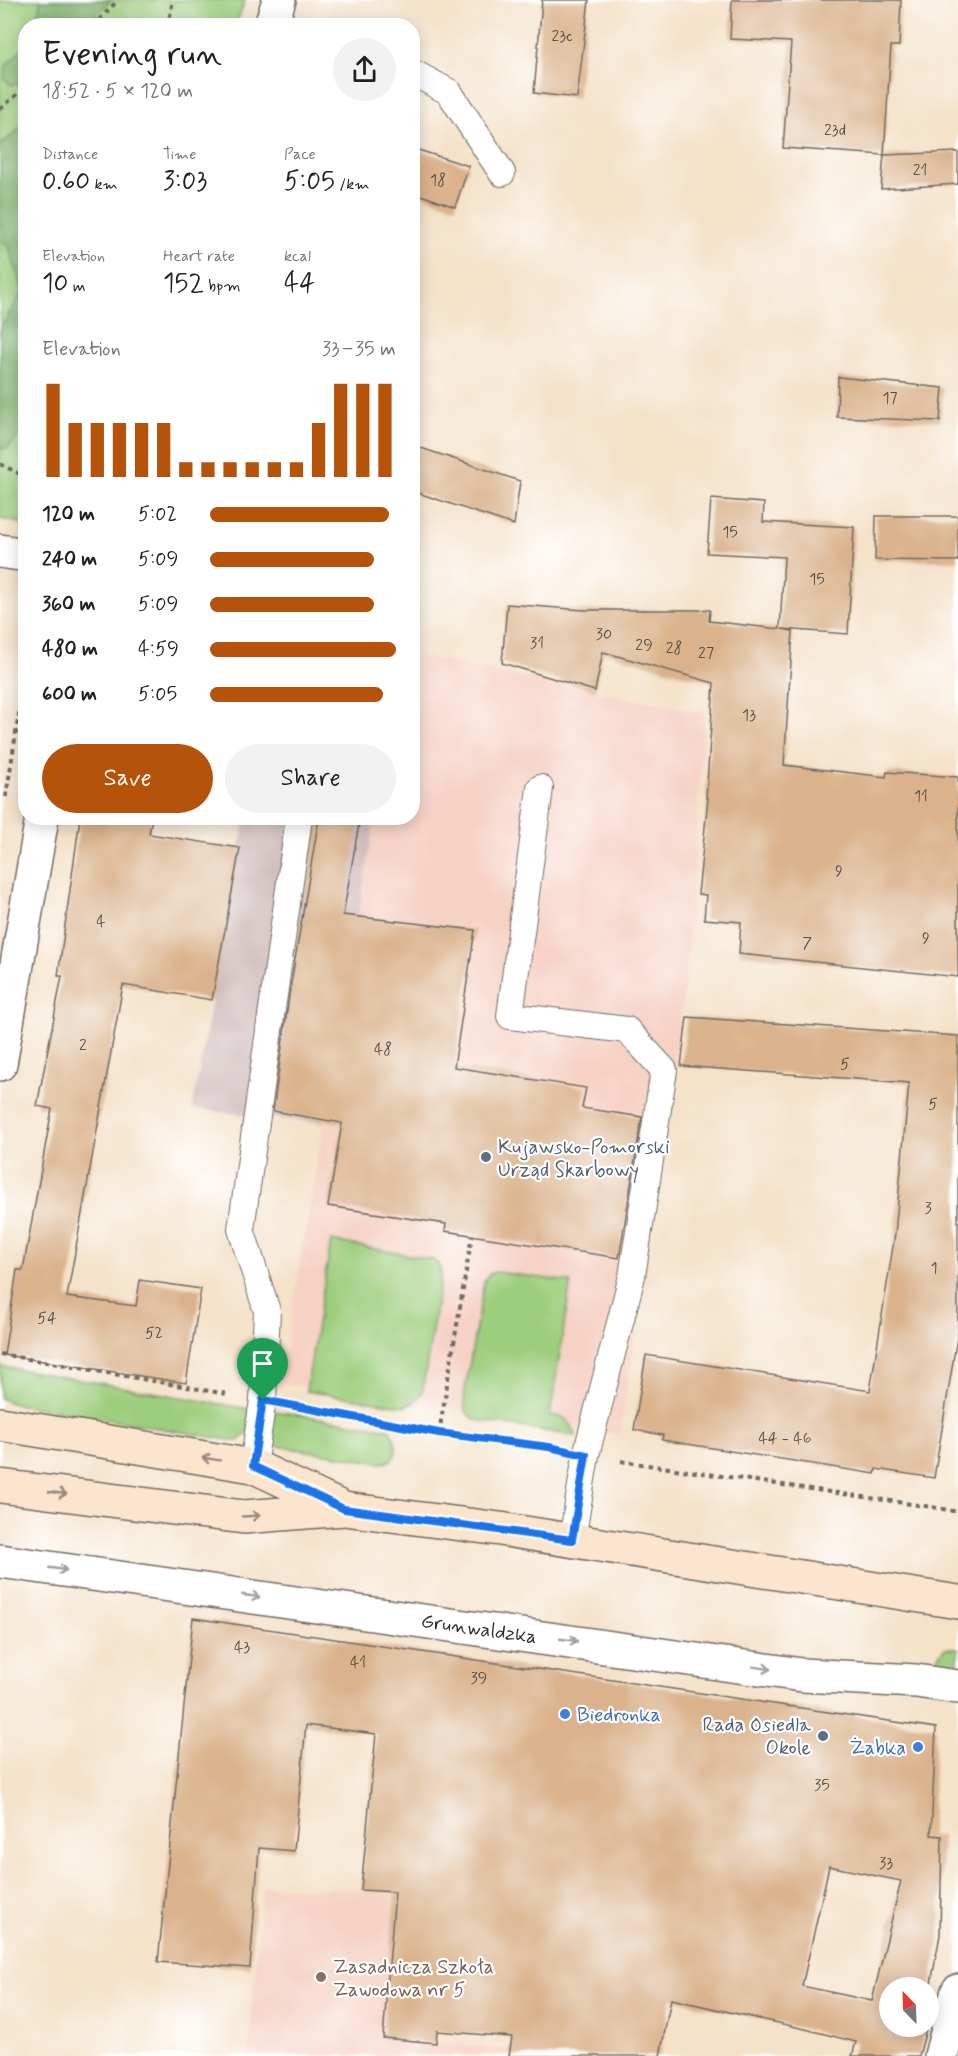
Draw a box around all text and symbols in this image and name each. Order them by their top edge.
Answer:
house number: 23c [551,26,573,47]
text: Evening run [42,33,222,77]
button: share [333,38,396,101]
text: 18:52 · 5 × 120 m [42,78,193,105]
house number: 23d [824,120,846,141]
text: Distance [42,144,98,165]
text: Time [163,144,197,165]
text: Pace [284,144,316,165]
house number: 21 [913,160,927,181]
text: 0.60 [42,165,90,199]
text: 3:03 [163,165,207,199]
text: 5:05 [284,165,335,199]
house number: 18 [430,170,446,191]
text: km [90,174,118,195]
text: /km [335,174,370,195]
text: Elevation [42,246,105,267]
text: Heart rate [163,246,235,267]
text: kcal [284,246,311,267]
text: 10 [42,267,69,301]
text: 152 [163,267,204,301]
text: 44 [284,267,315,301]
text: m [69,276,86,297]
text: bpm [204,276,241,297]
text: Elevation [42,336,121,363]
text: 33–35 m [322,336,396,363]
house number: 17 [882,388,898,409]
text: 120 m [42,501,95,528]
text: 5:02 [138,501,177,528]
house number: 15 [722,522,738,543]
text: 240 m [42,546,97,573]
text: 5:09 [138,546,178,573]
house number: 15 [809,569,825,590]
text: 360 m [42,591,95,618]
text: 5:09 [138,591,178,618]
house number: 30 [596,624,612,645]
house number: 31 [530,633,544,654]
house number: 29 [635,635,653,656]
text: 480 m [42,636,98,663]
text: 4:59 [138,636,179,663]
house number: 28 [666,638,682,659]
house number: 27 [698,643,714,664]
text: 600 m [42,681,97,708]
text: 5:05 [138,681,177,708]
house number: 13 [742,705,756,726]
button: Save [42,744,213,813]
button: Share [225,744,396,813]
house number: 11 [914,786,928,807]
house number: 9 [835,861,843,882]
house number: 4 [96,911,106,932]
house number: 9 [922,928,930,949]
house number: 7 [802,933,812,954]
house number: 2 [79,1035,87,1056]
house number: 48 [374,1039,392,1060]
house number: 5 [840,1054,850,1075]
house number: 5 [928,1094,938,1115]
place label: Kujawsko-Pomorski Urząd Skarbowy [498,1134,670,1184]
marker: Kujawsko-Pomorski Urząd Skarbowy [479,1150,493,1164]
house number: 3 [924,1198,932,1219]
house number: 1 [930,1258,938,1279]
house number: 54 [37,1308,57,1329]
house number: 52 [145,1323,163,1344]
pin [237,1338,288,1400]
icon: arrive [246,1347,279,1380]
house number: 44 - 46 [759,1428,812,1449]
one-way arrow [202,1454,222,1465]
one-way arrow [48,1488,67,1499]
one-way arrow [241,1511,261,1522]
one-way arrow [48,1563,67,1574]
one-way arrow [241,1590,260,1601]
street label: Grunwaldzka [419,1608,539,1651]
one-way arrow [559,1635,578,1646]
house number: 43 [234,1637,250,1658]
house number: 41 [350,1652,366,1673]
one-way arrow [752,1663,771,1674]
house number: 39 [471,1668,487,1689]
place label: Biedronka [577,1702,661,1729]
marker: Biedronka [558,1707,572,1721]
place label: Rada Osiedla Okole [703,1712,812,1762]
marker: Rada Osiedla Okole [816,1729,830,1743]
place label: Żabka [850,1735,906,1762]
marker: Żabka [911,1740,925,1754]
house number: 35 [814,1775,830,1796]
house number: 33 [879,1853,893,1874]
place label: Zasadnicza Szkoła Zawodowa nr 5 [333,1954,494,2004]
marker: Zasadnicza Szkoła Zawodowa nr 5 [314,1970,328,1984]
north arrow [879,1977,939,2037]
map controls [879,1977,939,2037]

